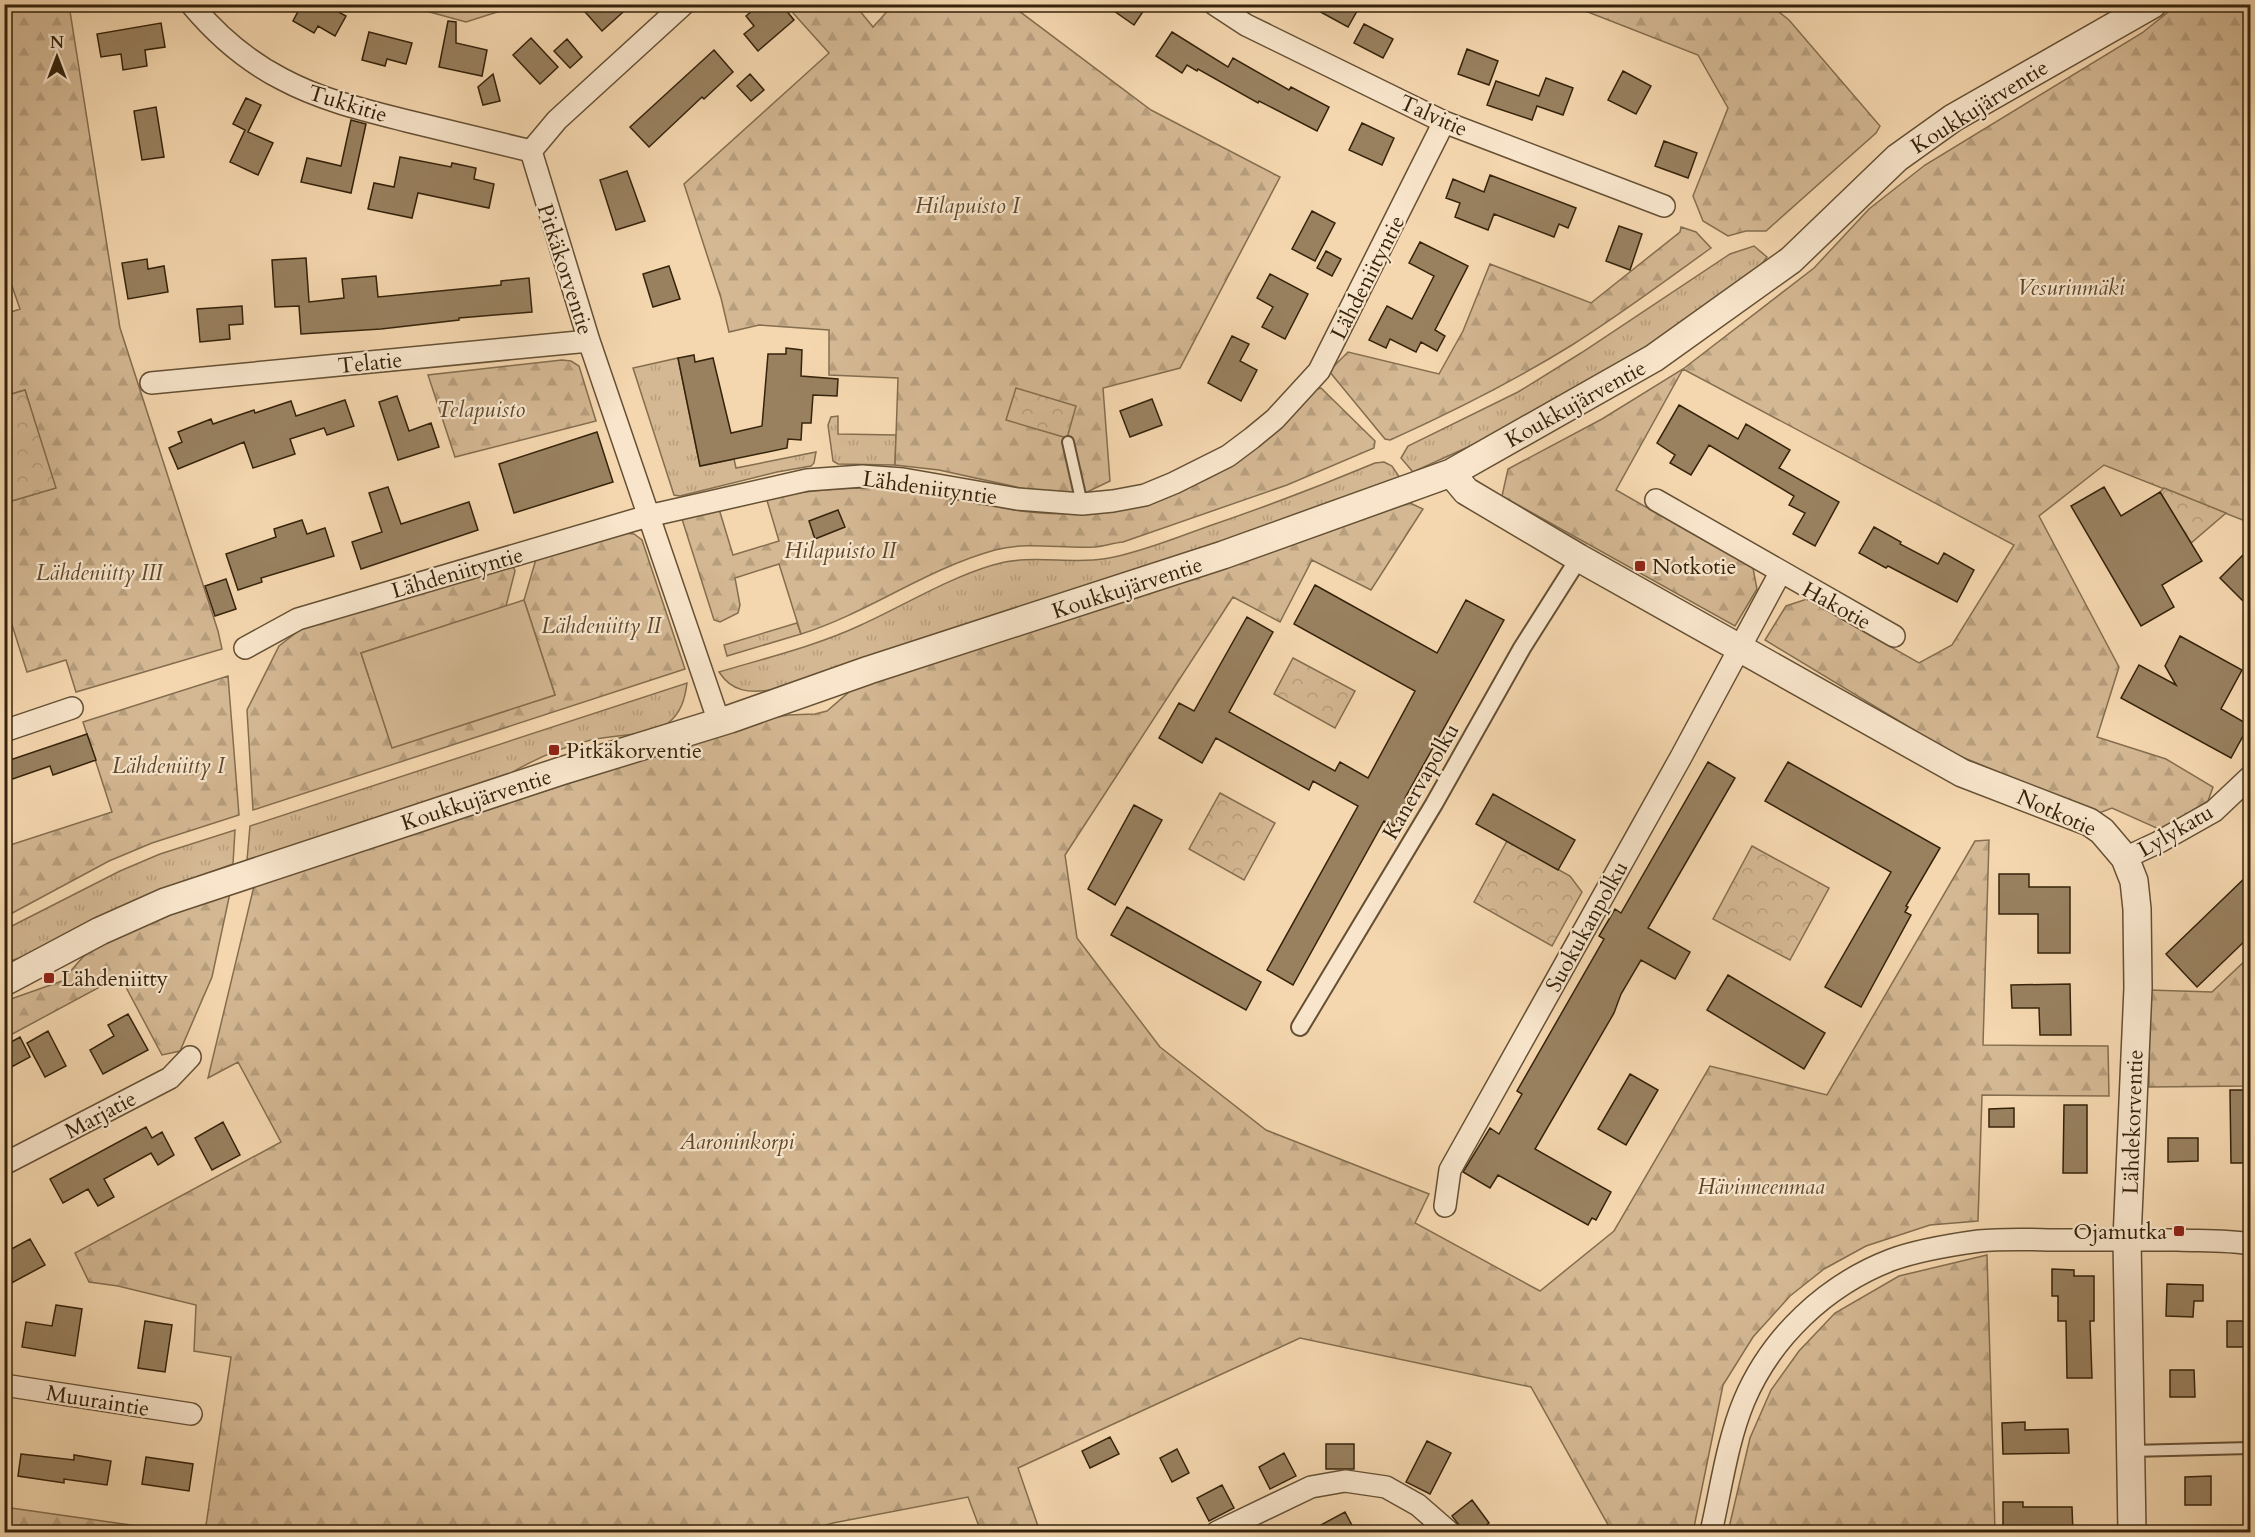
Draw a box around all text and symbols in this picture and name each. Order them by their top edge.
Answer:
north arrow [27,27,87,87]
text: N [50,32,64,54]
street label: Koukkujärventie [1905,53,2054,161]
street label: Tukkitie [305,78,391,130]
street label: Talvitie [1395,88,1472,144]
park label: Hilapuisto I [915,191,1021,221]
street label: Pitkäkorventie [530,200,600,339]
street label: Lähdeniityntie [1324,210,1412,345]
park label: Vesurinmäki [2017,273,2126,303]
street label: Telatie [337,345,404,381]
street label: Koukkujärventie [1500,353,1651,455]
park label: Telapuisto [437,395,525,425]
street label: Lähdeniityntie [861,464,999,512]
park label: Hilapuisto II [784,536,898,566]
street label: Lähdeniityntie [388,540,527,606]
street label: Koukkujärventie [1048,549,1206,626]
place label: Notkotie [1652,552,1736,582]
park label: Lähdeniitty III [36,558,164,588]
marker: Notkotie [1633,559,1647,573]
street label: Hakotie [1797,575,1876,637]
park label: Lähdeniitty II [541,611,662,641]
street label: Kanervapolku [1375,718,1466,845]
place label: Pitkäkorventie [566,736,702,766]
marker: Pitkäkorventie [547,743,561,757]
park label: Lähdeniitty I [112,751,226,781]
street label: Koukkujärventie [397,761,555,838]
street label: Notkotie [2012,782,2101,844]
street label: Lylykatu [2132,797,2219,864]
street label: Suokukanpolku [1538,856,1635,997]
place label: Lähdeniitty [61,964,169,994]
marker: Lähdeniitty [42,971,56,985]
street label: Lähdekorventie [2115,1049,2151,1195]
street label: Marjatie [59,1084,142,1146]
park label: Aaroninkorpi [679,1127,795,1157]
park label: Hävinneenmaa [1697,1172,1825,1202]
place label: Ojamutka [2073,1217,2167,1247]
marker: Ojamutka [2172,1224,2186,1238]
street label: Muuraintie [44,1378,152,1424]

